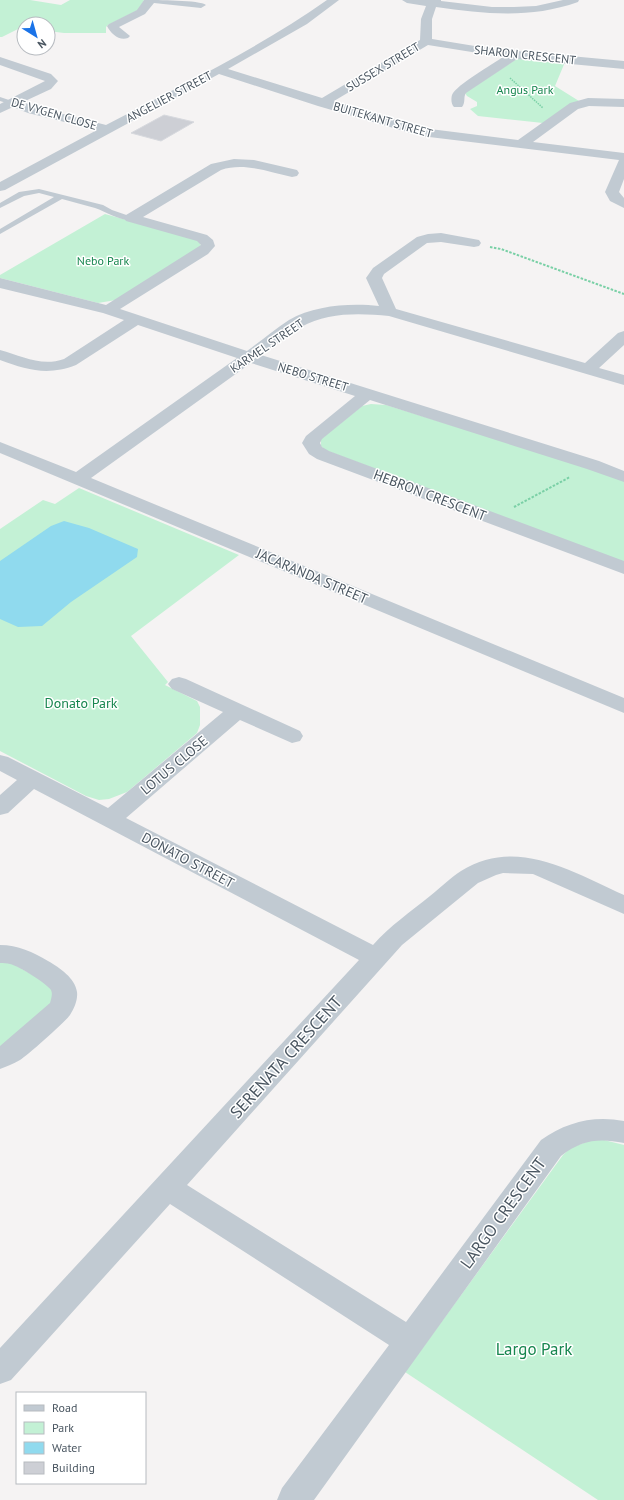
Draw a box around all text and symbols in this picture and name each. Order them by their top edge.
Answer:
north arrow [16,16,56,56]
text: N [35,36,49,52]
street label: SUSSEX STREET [343,39,423,94]
street label: SHARON CRESCENT [473,42,577,67]
street label: ANGELIER STREET [123,67,215,125]
park label: Angus Park [497,82,554,97]
street label: DE VYGEN CLOSE [10,94,99,133]
street label: BUITEKANT STREET [332,98,435,141]
park label: Nebo Park [77,253,129,268]
street label: KARMEL STREET [227,315,307,376]
street label: NEBO STREET [276,359,350,394]
street label: HEBRON CRESCENT [371,465,489,525]
street label: JACARANDA STREET [252,544,371,608]
park label: Donato Park [45,694,118,712]
street label: LOTUS CLOSE [137,732,211,798]
street label: DONATO STREET [139,828,238,892]
street label: SERENATA CRESCENT [225,991,347,1123]
street label: LARGO CRESCENT [455,1153,551,1273]
park label: Largo Park [496,1338,572,1360]
legend [16,1392,146,1484]
text: Road [52,1400,77,1415]
text: Park [52,1420,74,1435]
text: Water [52,1440,82,1455]
text: Building [52,1460,95,1475]

